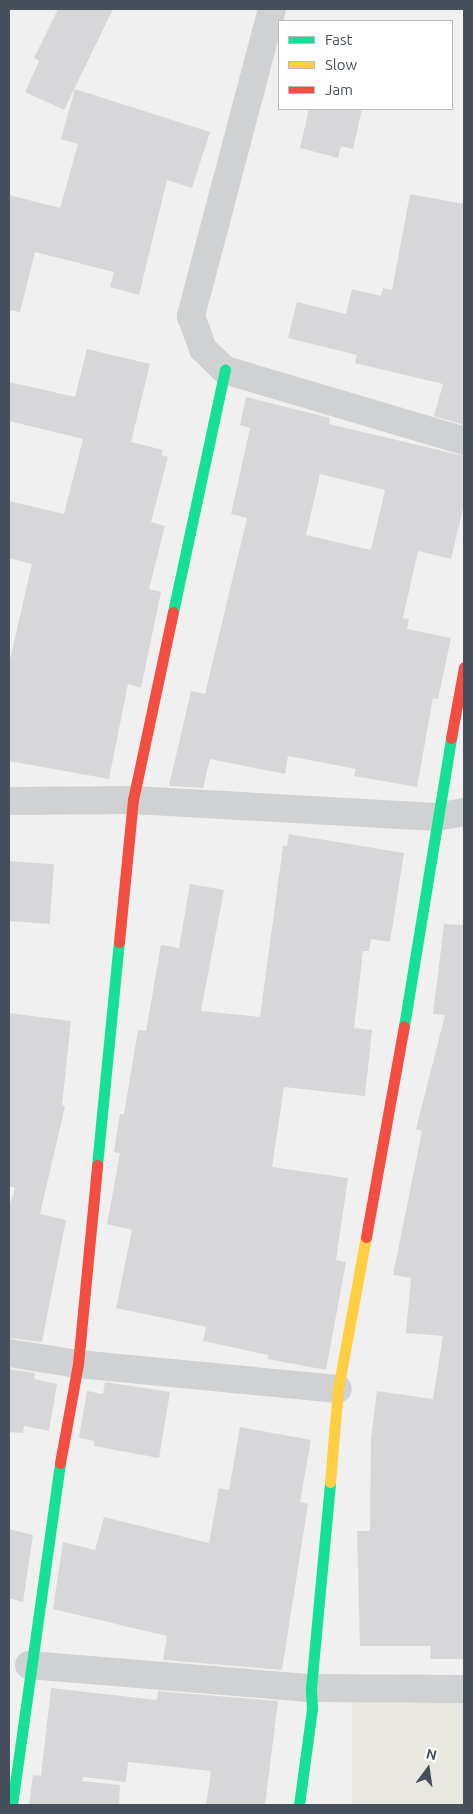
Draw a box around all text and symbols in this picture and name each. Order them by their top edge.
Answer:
legend [278,20,453,110]
text: Fast [325,31,352,48]
text: Slow [325,56,357,73]
text: Jam [325,81,353,98]
north arrow [403,1744,453,1794]
text: N [425,1745,439,1763]

